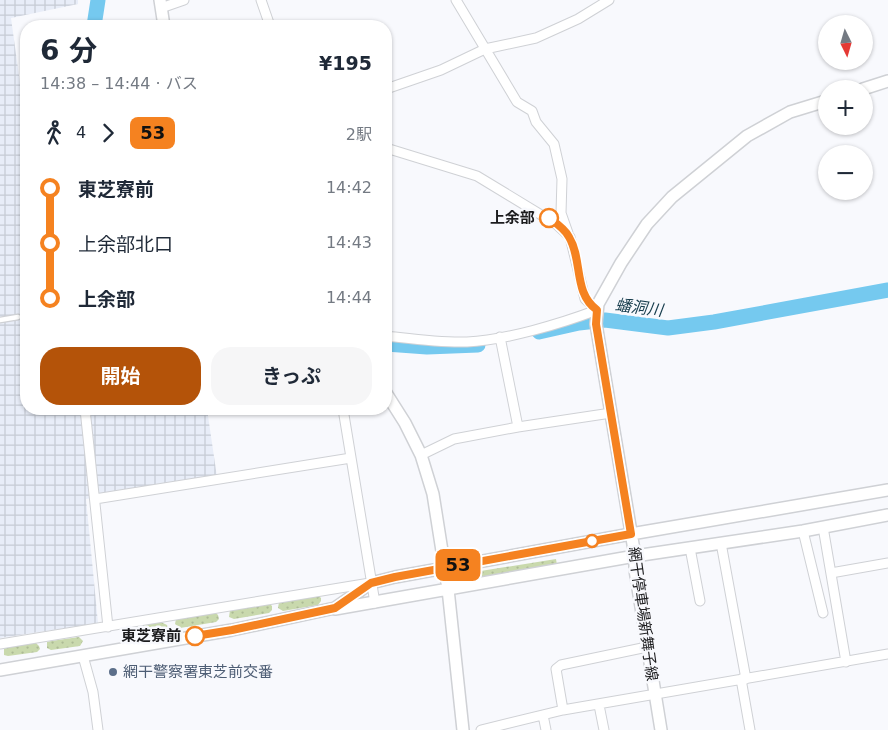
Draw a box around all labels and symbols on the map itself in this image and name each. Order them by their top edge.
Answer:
north arrow [818,15,872,70]
marker: 上余部 [539,208,559,228]
place label: 上余部 [490,209,535,227]
water label: 蟠洞川 [614,295,666,320]
unlabelled marker [585,534,599,548]
street label: 網干停車場新舞子線 [625,546,661,682]
line badge: 53 [436,549,480,581]
marker: 東芝寮前 [185,626,205,646]
place label: 東芝寮前 [121,627,181,645]
place label: 網干警察署東芝前交番 [123,663,273,681]
marker: 網干警察署東芝前交番 [107,666,119,678]

